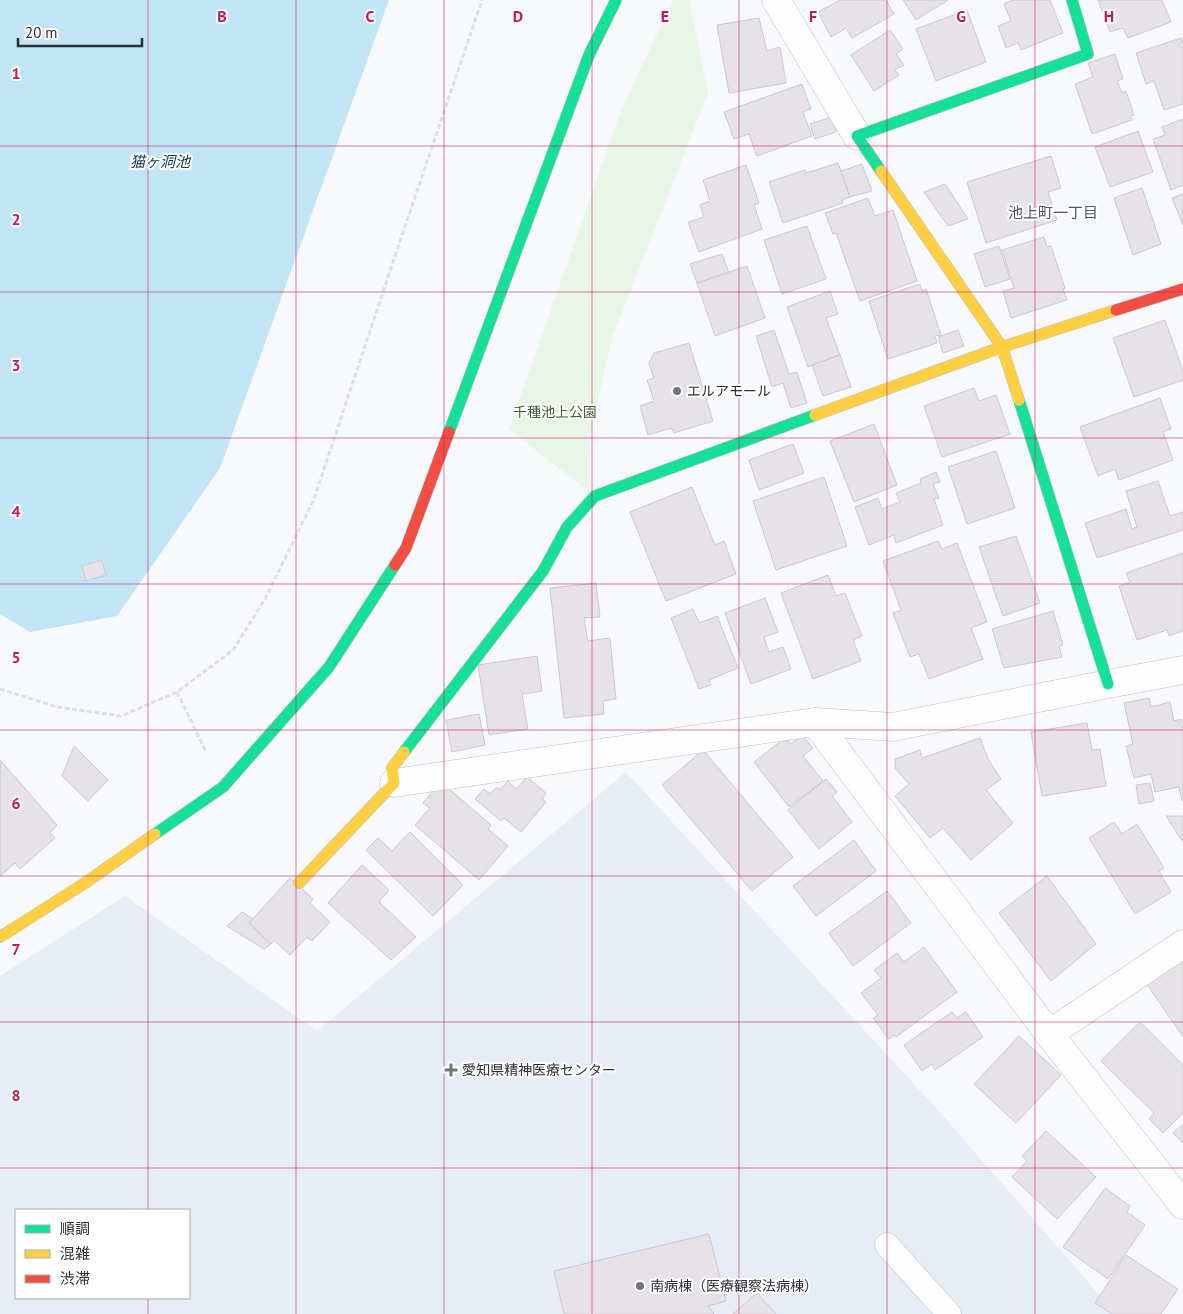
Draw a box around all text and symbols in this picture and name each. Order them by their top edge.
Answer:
text: B [217,6,227,26]
text: C [366,6,375,26]
text: D [513,6,523,26]
text: E [661,6,669,26]
text: F [809,6,817,26]
text: G [956,6,966,26]
text: H [1104,6,1114,26]
scale bar [18,15,141,47]
text: 20 m [25,23,58,42]
text: 1 [11,63,21,83]
water label: 猫ヶ洞池 [130,152,192,171]
district label: 池上町一丁目 [1008,203,1098,222]
text: 2 [11,209,21,229]
text: 3 [11,355,21,375]
place label: エルアモール [687,382,771,400]
marker: エルアモール [671,385,683,397]
park label: 千種池上公園 [513,403,597,421]
text: 4 [11,501,21,521]
text: 5 [11,647,21,667]
text: 6 [11,793,21,813]
text: 7 [11,939,21,959]
place label: 愛知県精神医療センター [462,1061,616,1079]
marker: 愛知県精神医療センター [444,1063,458,1077]
text: 8 [11,1085,21,1105]
legend [15,1209,190,1299]
text: 順調 [60,1219,90,1238]
text: 混雑 [60,1244,90,1263]
text: 渋滞 [60,1269,90,1288]
place label: 南病棟（医療観察法病棟） [650,1277,818,1295]
marker: 南病棟（医療観察法病棟） [634,1280,646,1292]

